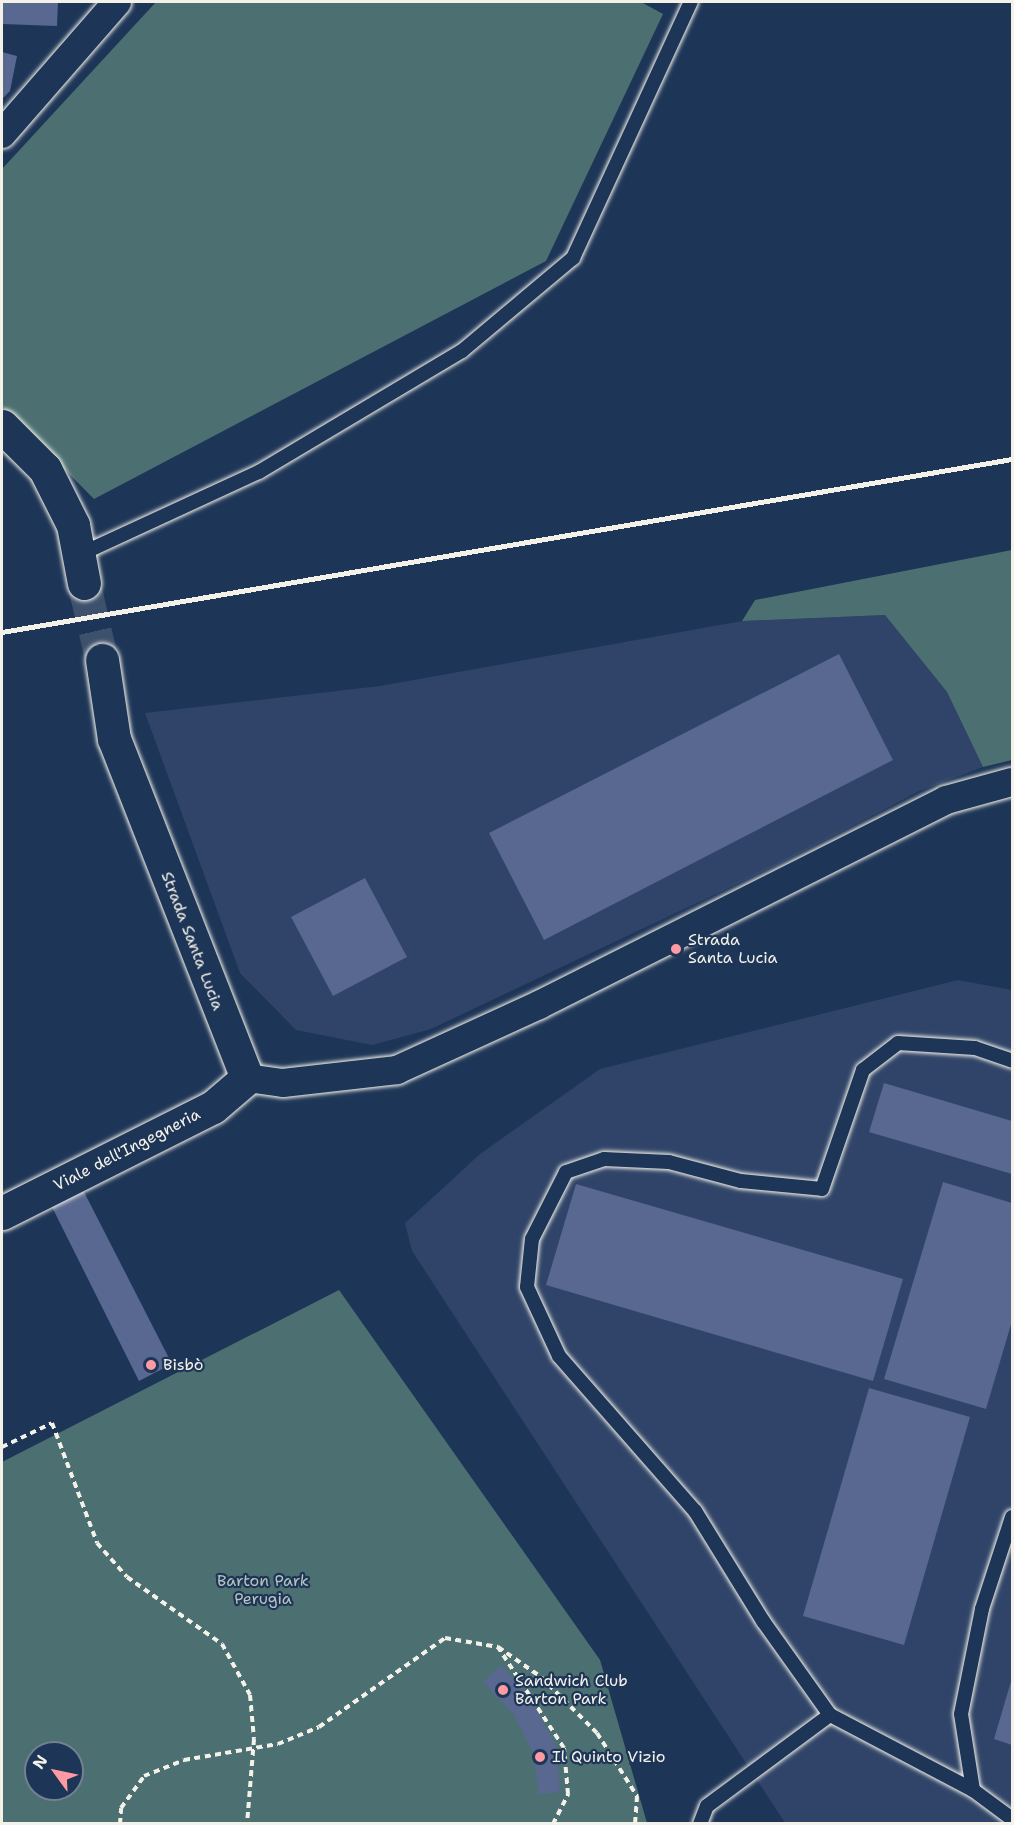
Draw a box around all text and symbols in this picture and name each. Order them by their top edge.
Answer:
street label: Strada Santa Lucia [157,869,227,1013]
place label: Strada Santa Lucia [688,930,777,968]
marker: Strada Santa Lucia [669,942,683,956]
street label: Viale dell'Ingegneria [51,1105,203,1195]
place label: Bisbò [163,1355,203,1375]
marker: Bisbò [144,1358,158,1372]
park label: Barton Park Perugia [217,1571,309,1609]
place label: Sandwich Club Barton Park [515,1671,628,1709]
marker: Sandwich Club Barton Park [496,1683,510,1697]
north arrow [24,1741,84,1801]
place label: Il Quinto Vizio [552,1747,665,1767]
marker: Il Quinto Vizio [533,1750,547,1764]
text: N [28,1751,52,1773]

